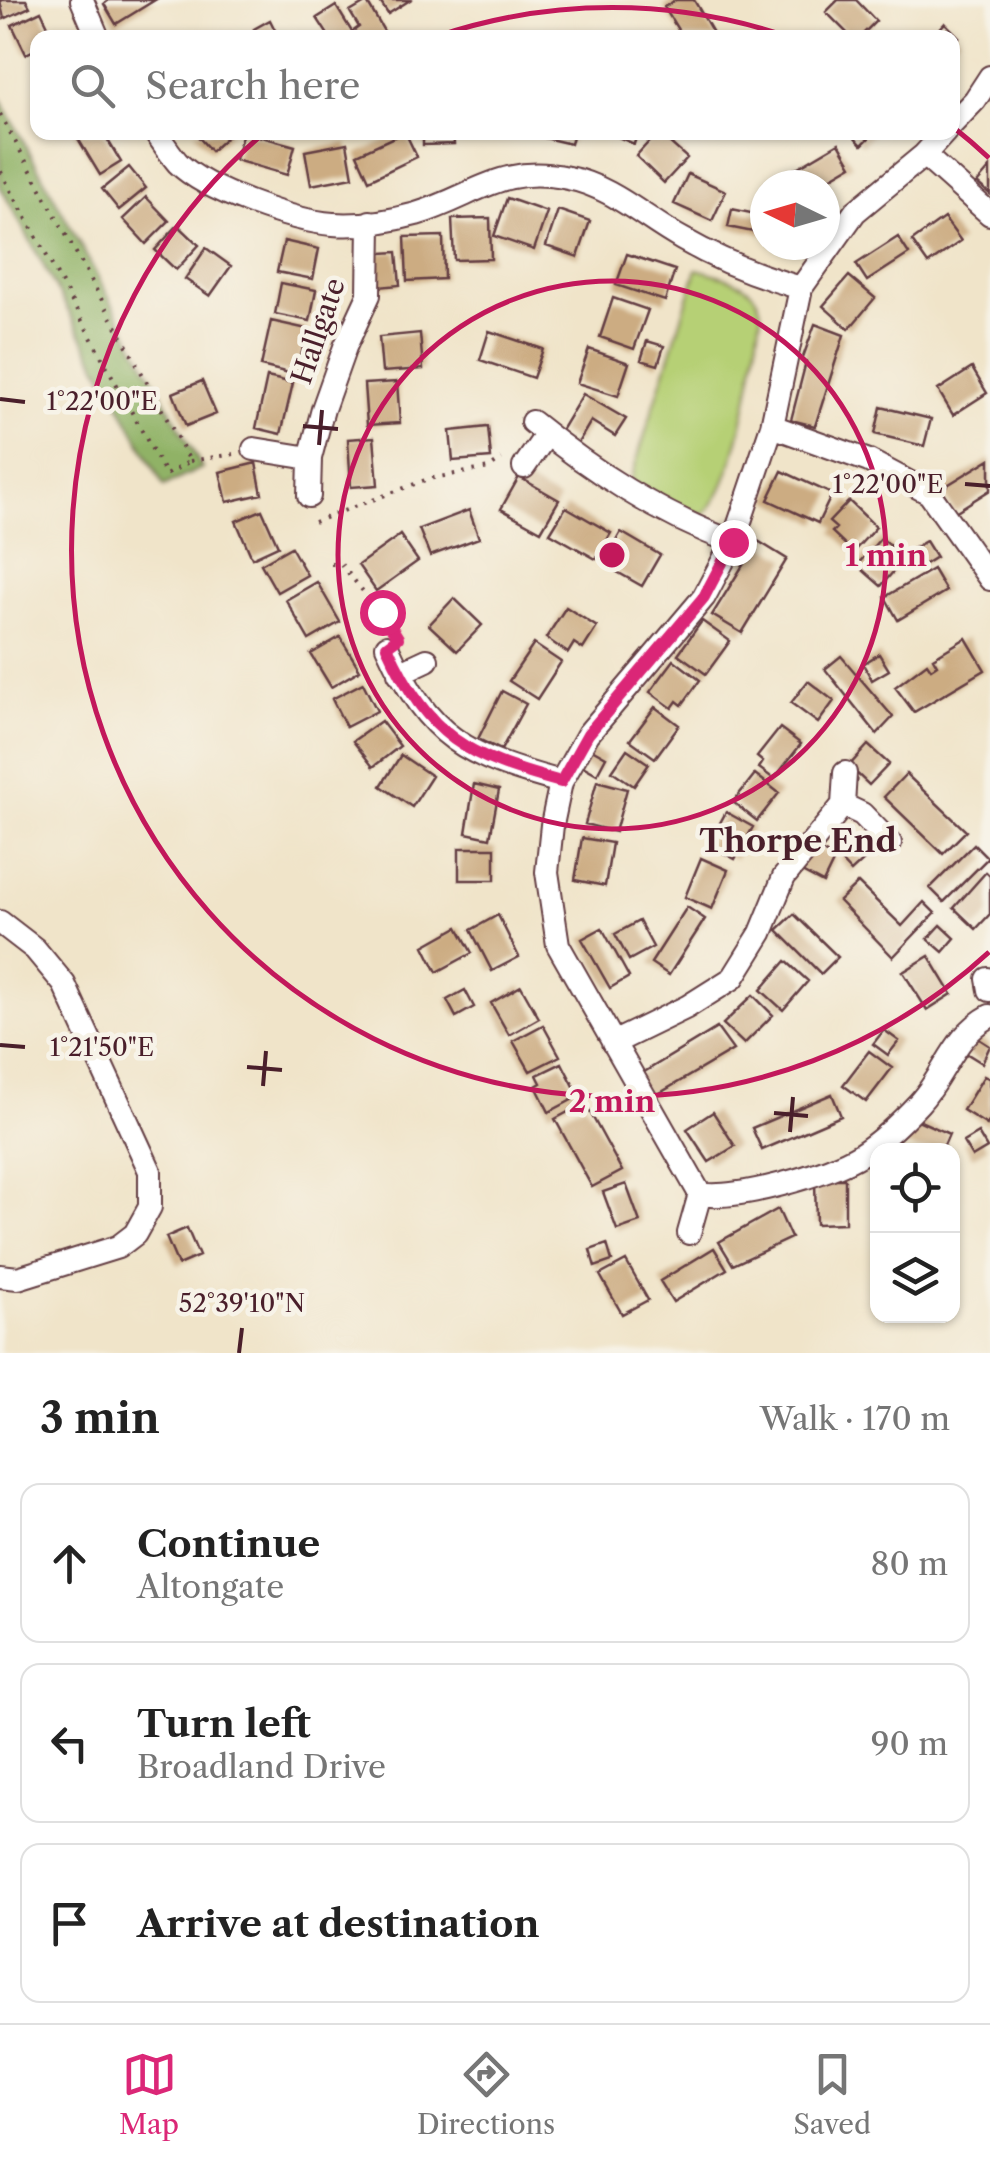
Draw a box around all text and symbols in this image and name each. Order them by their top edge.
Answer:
search box [30,30,960,140]
icon: search [65,58,120,113]
text: Search here [145,62,360,109]
north arrow [750,170,840,260]
street label: Hallgate [284,273,352,389]
text: 1°22'00"E [47,386,157,417]
text: 1°22'00"E [833,469,943,500]
route end [711,520,757,566]
centre of rings [594,537,630,573]
text: 1 min [845,537,928,574]
route start [360,590,406,636]
district label: Thorpe End [699,821,897,860]
text: 1°21'50"E [50,1032,154,1063]
text: 2 min [569,1083,656,1120]
map controls [870,1143,960,1323]
button: locate [870,1143,960,1233]
button: layers [870,1233,960,1323]
text: 52°39'10"N [179,1288,305,1319]
text: 3 min [40,1392,160,1444]
text: Walk · 170 m [760,1399,950,1438]
text: Continue [137,1520,320,1567]
icon: ahead [42,1536,97,1591]
text: 80 m [870,1544,948,1583]
text: Altongate [137,1567,284,1606]
text: Turn left [137,1700,311,1747]
icon: left [42,1716,97,1771]
text: 90 m [871,1724,948,1763]
text: Broadland Drive [137,1747,386,1786]
icon: arrive [42,1896,97,1951]
text: Arrive at destination [137,1900,540,1947]
tab: Map [119,2047,179,2141]
tab: Directions [417,2047,555,2141]
tab: Saved [793,2047,871,2141]

